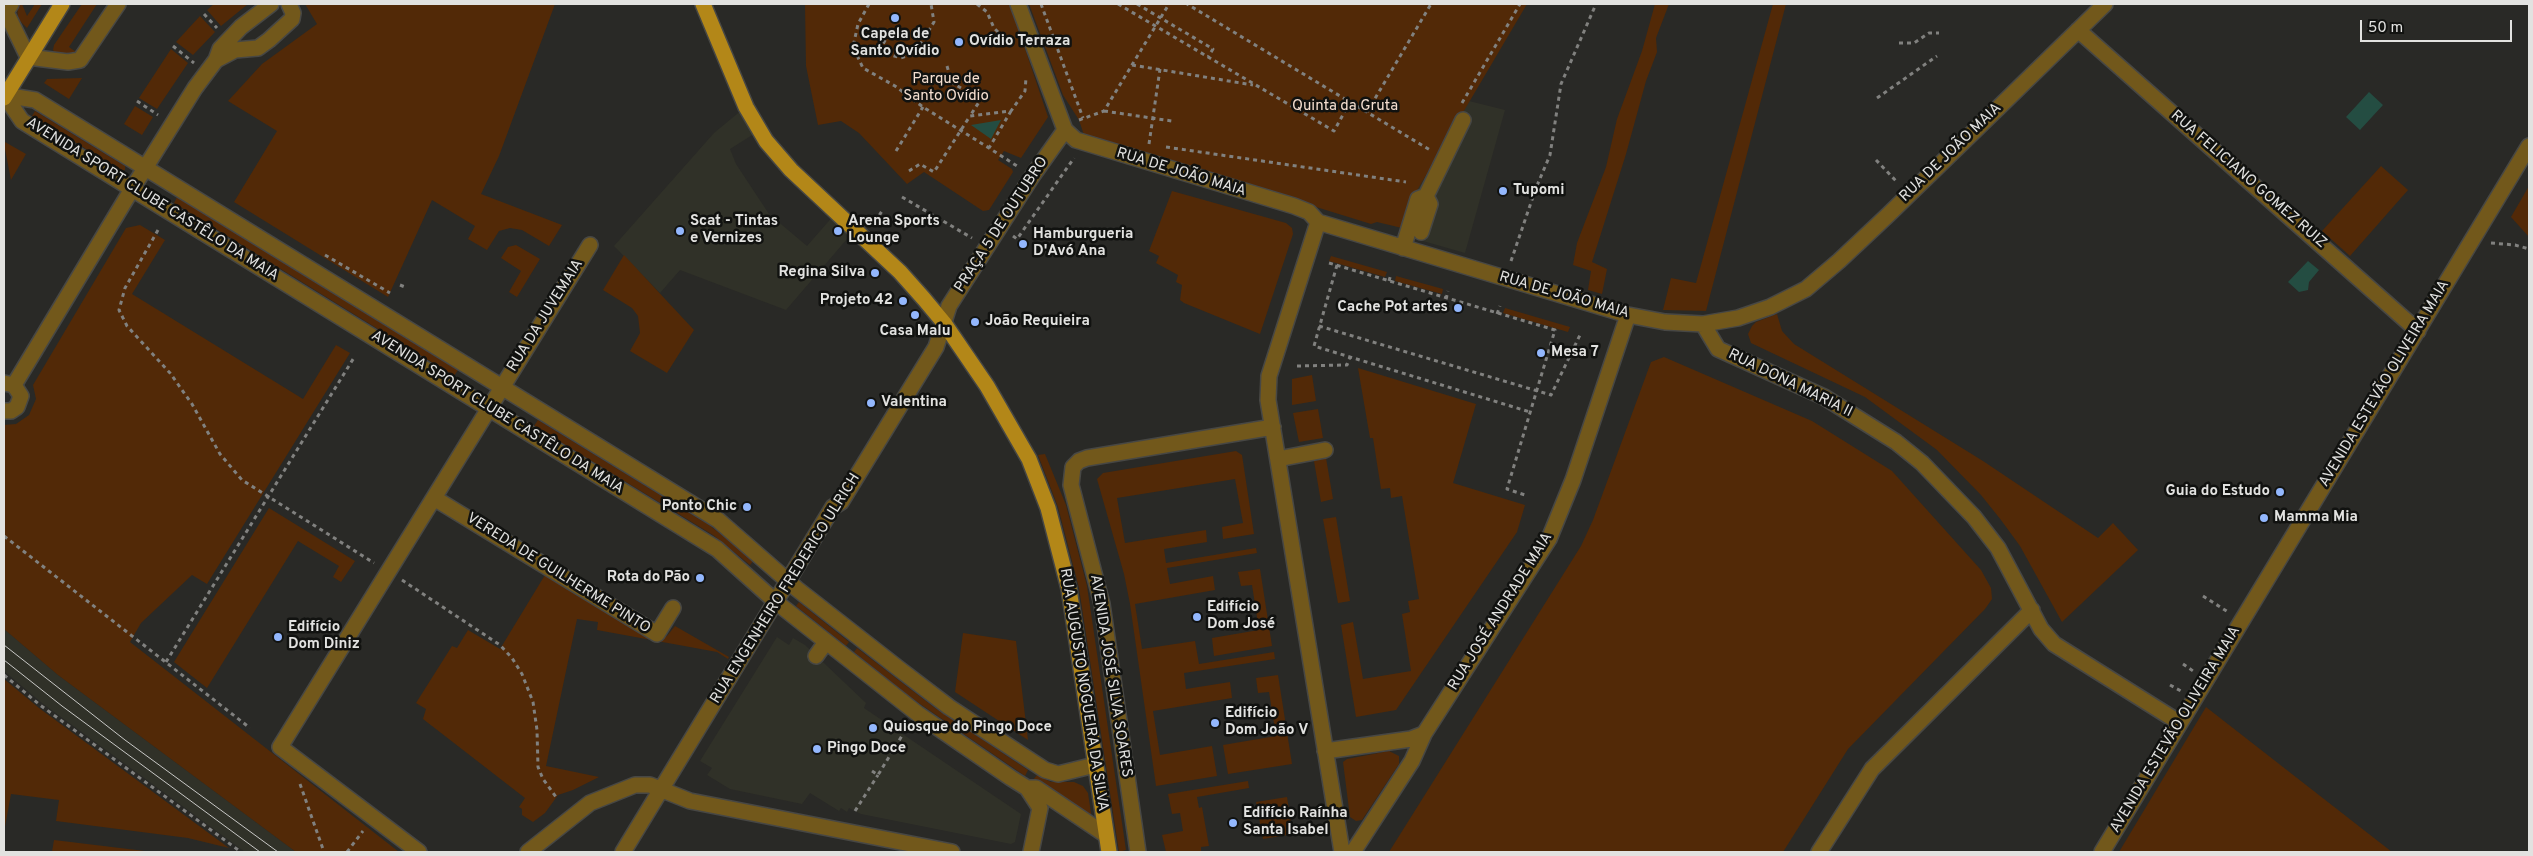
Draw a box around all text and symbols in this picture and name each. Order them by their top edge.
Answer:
scale bar [2363,10,2516,42]
marker: Capela de Santo Ovídio [889,12,901,24]
text: 50 m [2368,19,2403,38]
place label: Capela de Santo Ovídio [851,26,939,61]
place label: Ovídio Terraza [969,33,1070,51]
marker: Ovídio Terraza [953,36,965,48]
park label: Parque de Santo Ovídio [903,71,989,106]
park label: Quinta da Gruta [1292,98,1398,116]
street label: RUA DE JOÃO MAIA [1896,100,2006,206]
street label: RUA FELICIANO GOMEZ RUIZ [2166,107,2330,253]
street label: AVENIDA SPORT CLUBE CASTÊLO DA MAIA [22,114,282,286]
street label: RUA DE JOÃO MAIA [1114,145,1248,201]
street label: PRAÇA 5 DE OUTUBRO [951,154,1053,296]
place label: Tupomi [1513,182,1564,200]
marker: Tupomi [1497,185,1509,197]
place label: Scat - Tintas e Vernizes [690,213,778,248]
place label: Arena Sports Lounge [848,213,940,248]
marker: Scat - Tintas e Vernizes [674,225,686,237]
marker: Arena Sports Lounge [832,225,844,237]
place label: Hamburgueria D'Avó Ana [1033,226,1133,261]
marker: Hamburgueria D'Avó Ana [1017,238,1029,250]
street label: RUA DA JUVEMAIA [504,256,588,376]
place label: Regina Silva [778,264,865,282]
marker: Regina Silva [869,267,881,279]
street label: RUA DE JOÃO MAIA [1497,269,1631,323]
street label: AVENIDA ESTEVÃO OLIVEIRA MAIA [2316,277,2454,491]
place label: Projeto 42 [820,292,893,310]
marker: Projeto 42 [897,295,909,307]
place label: Cache Pot artes [1337,299,1448,317]
marker: Cache Pot artes [1452,302,1464,314]
marker: Casa Malu [909,309,921,321]
place label: João Requieira [985,313,1090,331]
marker: João Requieira [969,316,981,328]
place label: Casa Malu [879,323,951,341]
street label: AVENIDA SPORT CLUBE CASTÊLO DA MAIA [367,327,627,499]
place label: Mesa 7 [1551,344,1599,362]
street label: RUA DONA MARIA II [1725,346,1855,422]
marker: Mesa 7 [1535,347,1547,359]
place label: Valentina [881,394,947,412]
marker: Valentina [865,397,877,409]
street label: RUA ENGENHEIRO FREDERICO ULRICH [707,471,865,707]
place label: Guia do Estudo [2165,483,2270,501]
marker: Guia do Estudo [2274,486,2286,498]
place label: Ponto Chic [662,498,737,516]
marker: Ponto Chic [741,501,753,513]
place label: Mamma Mia [2274,509,2358,527]
street label: VEREDA DE GUILHERME PINTO [463,510,653,638]
marker: Mamma Mia [2258,512,2270,524]
street label: RUA JOSÉ ANDRADE MAIA [1445,530,1557,694]
street label: RUA AUGUSTO NOGUEIRA DA SILVA [1055,567,1111,813]
place label: Rota do Pão [607,569,690,587]
marker: Rota do Pão [694,572,706,584]
street label: AVENIDA JOSÉ SILVA SOARES [1085,573,1135,779]
place label: Edifício Dom José [1207,599,1275,634]
marker: Edifício Dom José [1191,611,1203,623]
place label: Edifício Dom Diniz [288,619,360,654]
street label: AVENIDA ESTEVÃO OLIVEIRA MAIA [2107,623,2245,837]
marker: Edifício Dom Diniz [272,631,284,643]
place label: Edifício Dom João V [1225,705,1308,740]
marker: Edifício Dom João V [1209,717,1221,729]
place label: Quiosque do Pingo Doce [883,719,1052,737]
marker: Quiosque do Pingo Doce [867,722,879,734]
place label: Pingo Doce [827,740,906,758]
marker: Pingo Doce [811,743,823,755]
place label: Edifício Raínha Santa Isabel [1243,805,1348,840]
marker: Edifício Raínha Santa Isabel [1227,817,1239,829]

